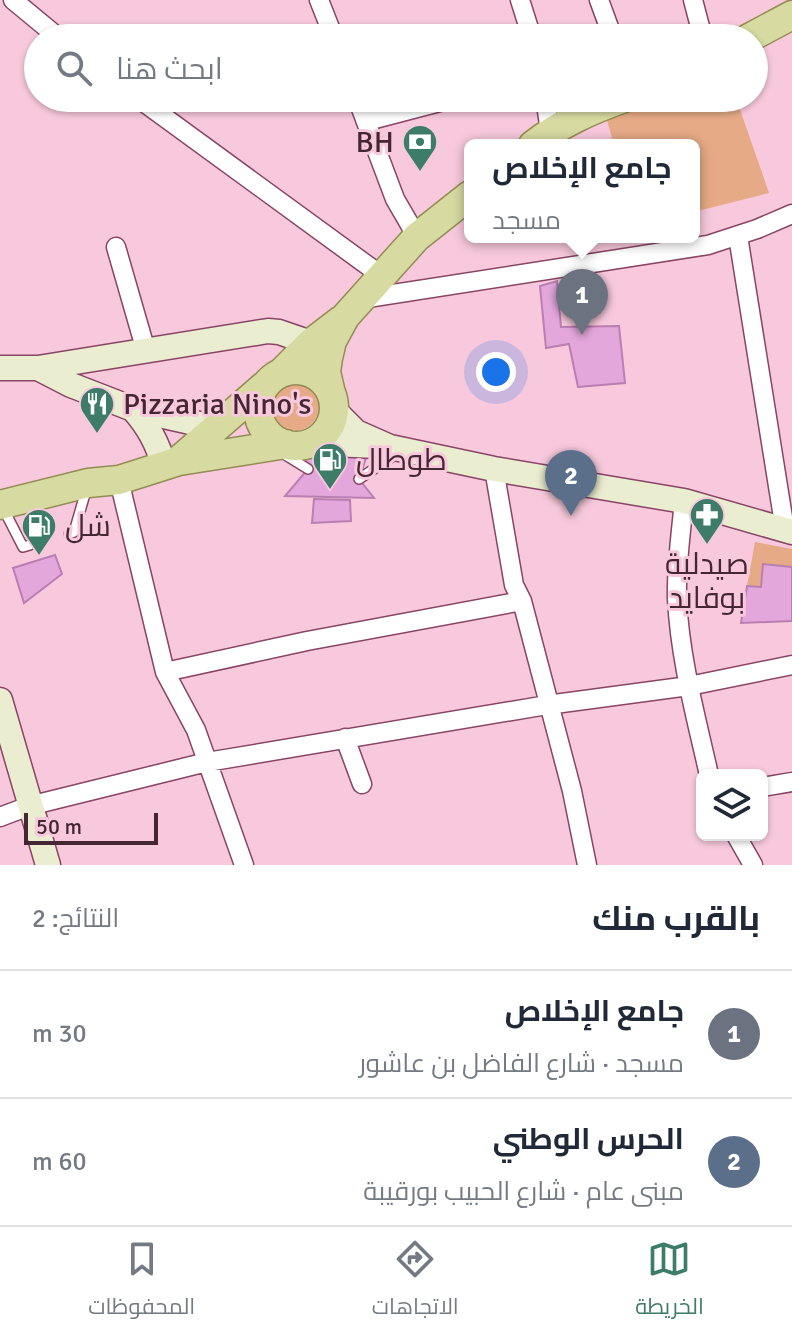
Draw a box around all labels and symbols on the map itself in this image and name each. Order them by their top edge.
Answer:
bank icon: BH [401,123,439,173]
place label: BH [356,124,394,161]
pin: 1 [556,269,608,335]
your location [476,352,516,392]
restaurant icon: Pizzaria Nino's [78,385,116,435]
place label: Pizzaria Nino's [123,386,311,423]
fuel station icon: طوطال [311,441,349,491]
place label: طوطال [356,442,447,479]
pin: 2 [545,450,597,516]
pharmacy icon: صيدلية بوفايد [688,496,726,546]
fuel station icon: شل [20,507,58,557]
place label: شل [65,508,111,545]
place label: صيدلية بوفايد [665,546,749,617]
scale bar [24,809,158,845]

